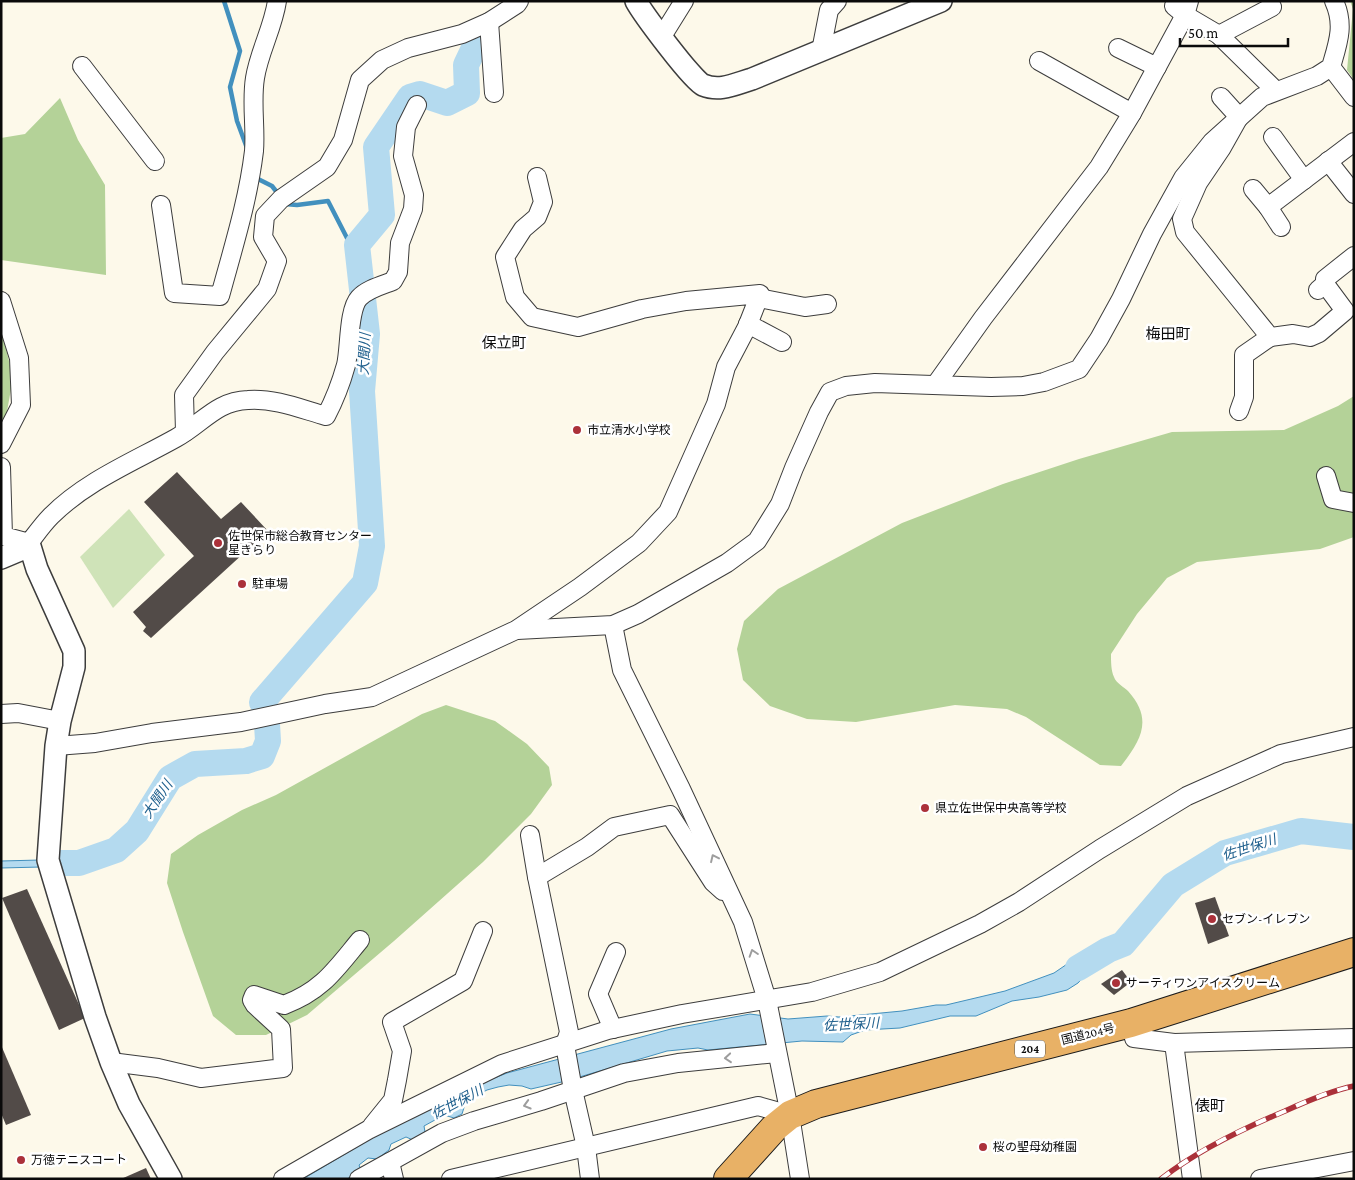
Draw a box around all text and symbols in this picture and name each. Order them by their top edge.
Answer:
scale bar [1180,15,1288,47]
text: 50 m [1188,25,1218,41]
district label: 梅田町 [1145,325,1191,342]
water label: 大聞川 [355,331,373,375]
district label: 保立町 [481,335,527,351]
place label: 市立清水小学校 [587,423,671,437]
marker: 市立清水小学校 [571,424,583,436]
place label: 佐世保市総合教育センター 星きらり [228,529,372,557]
marker: 佐世保市総合教育センター 星きらり [212,537,224,549]
place label: 駐車場 [252,577,288,591]
marker: 駐車場 [236,578,248,590]
water label: 大聞川 [139,775,176,821]
place label: 県立佐世保中央高等学校 [935,801,1067,815]
marker: 県立佐世保中央高等学校 [919,802,931,814]
water label: 佐世保川 [1220,830,1280,863]
one-way arrow [709,854,720,863]
place label: セブン-イレブン [1222,912,1310,926]
marker: セブン-イレブン [1206,913,1218,925]
one-way arrow [749,950,759,958]
place label: サーティワンアイスクリーム [1126,976,1280,990]
marker: サーティワンアイスクリーム [1110,977,1122,989]
water label: 佐世保川 [823,1014,881,1033]
street label: 国道204号 [1060,1021,1116,1047]
road number: 204 [1015,1040,1045,1058]
one-way arrow [724,1052,732,1063]
water label: 佐世保川 [429,1081,487,1122]
district label: 俵町 [1195,1098,1225,1114]
one-way arrow [523,1100,531,1110]
place label: 桜の聖母幼稚園 [993,1140,1077,1154]
marker: 桜の聖母幼稚園 [977,1141,989,1153]
place label: 万徳テニスコート [31,1153,127,1167]
marker: 万徳テニスコート [15,1154,27,1166]

